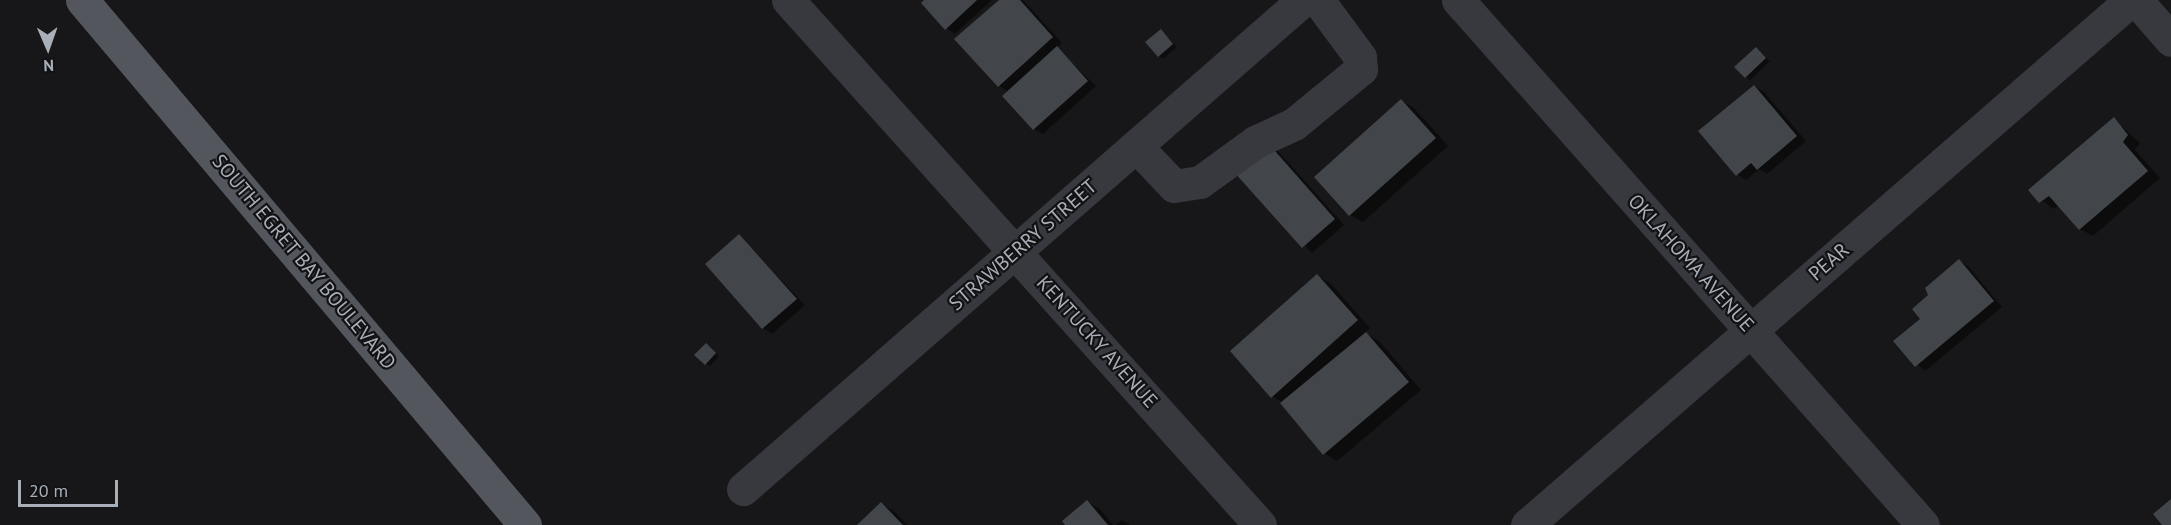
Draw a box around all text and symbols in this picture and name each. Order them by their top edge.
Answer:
north arrow [18,18,78,78]
text: N [43,56,54,76]
street label: SOUTH EGRET BAY BOULEVARD [207,149,401,375]
street label: STRAWBERRY STREET [944,174,1102,316]
street label: OKLAHOMA AVENUE [1622,189,1760,337]
street label: PEAR [1804,238,1854,286]
street label: KENTUCKY AVENUE [1031,271,1163,413]
scale bar [21,468,122,506]
text: 20 m [29,479,68,502]

